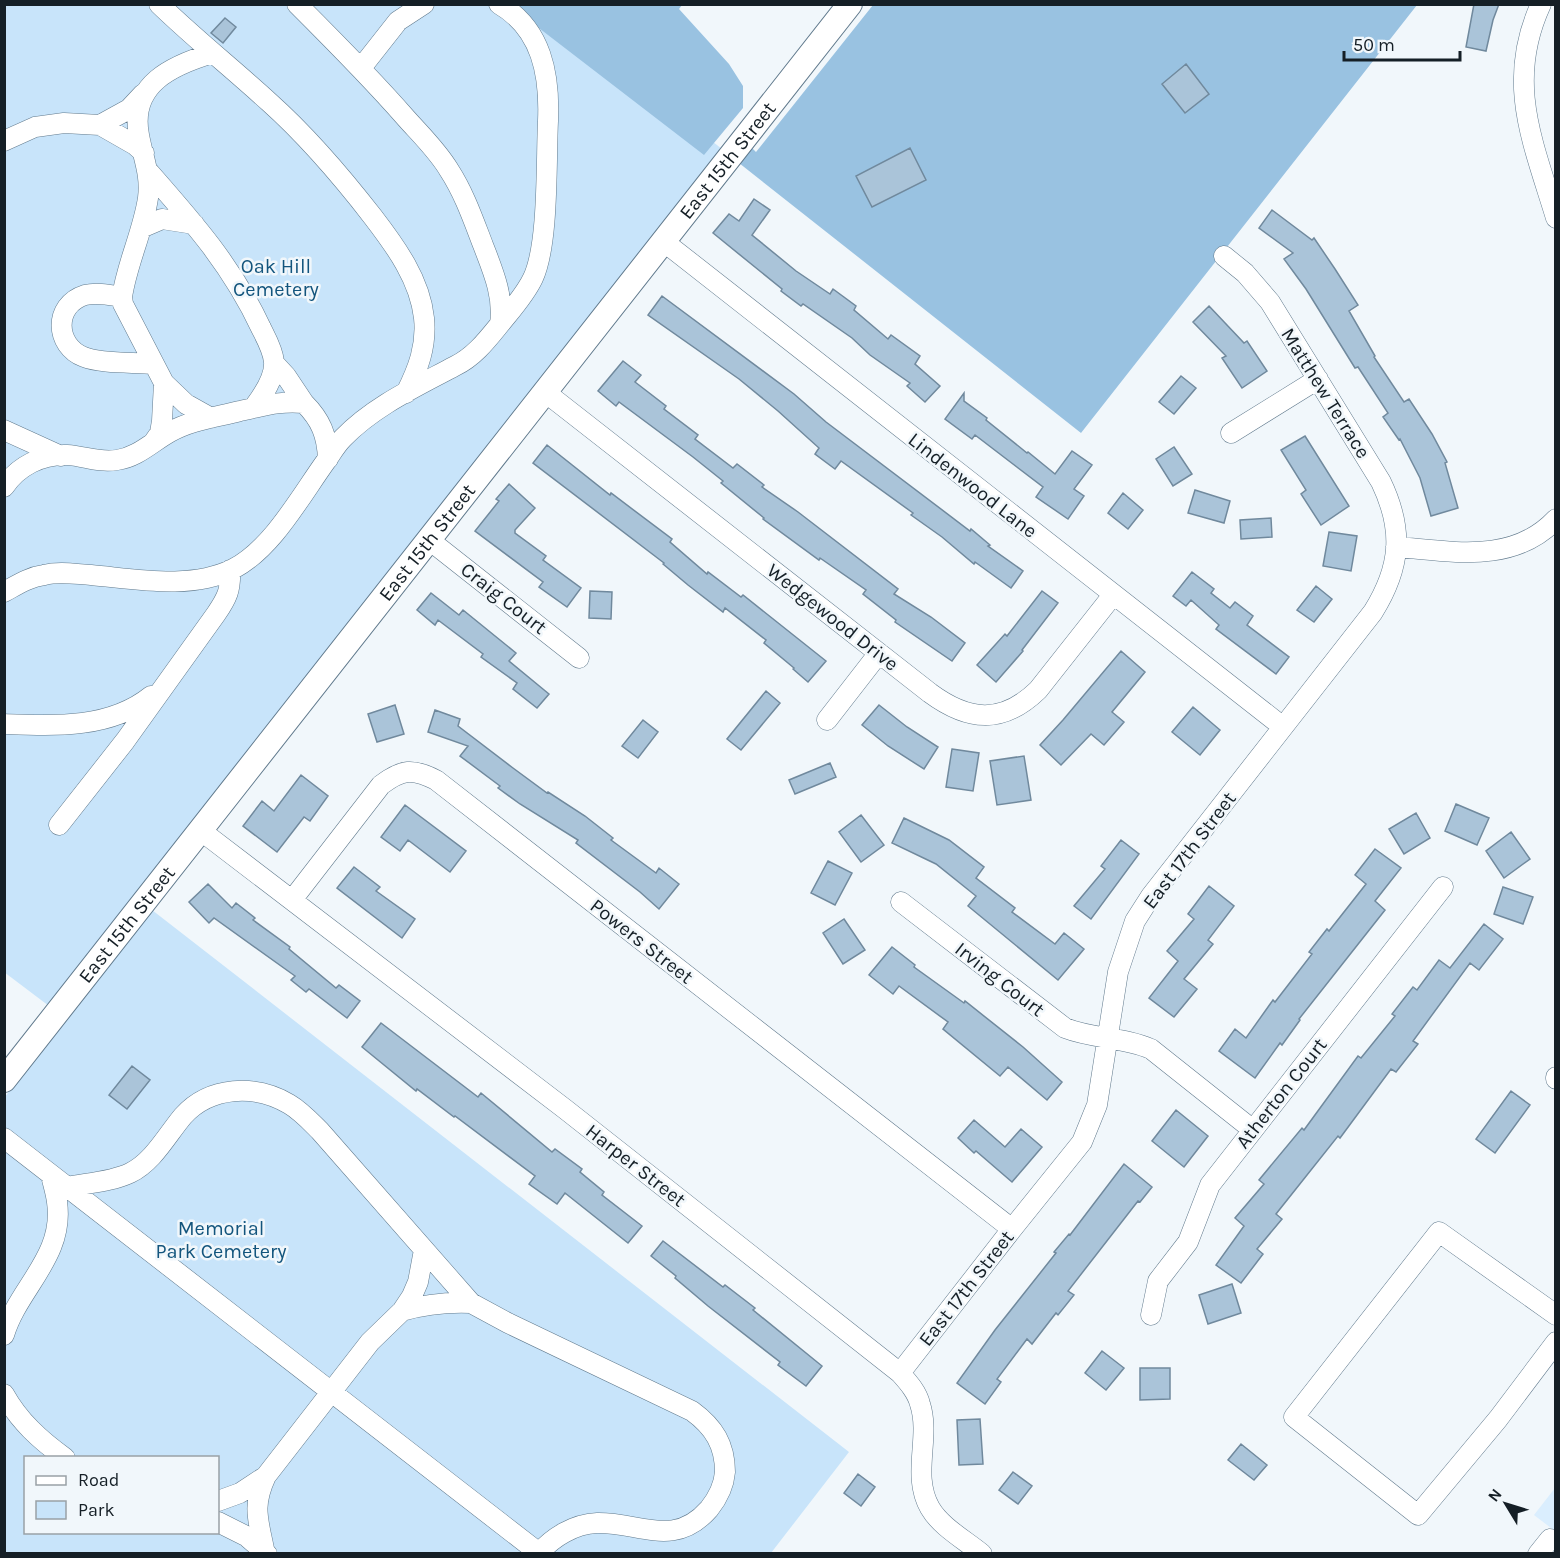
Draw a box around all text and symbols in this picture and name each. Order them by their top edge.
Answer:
scale bar [1344,24,1460,62]
text: 50 m [1353,34,1395,56]
street label: East 15th Street [675,97,781,224]
park label: Oak Hill Cemetery [233,255,319,301]
street label: Matthew Terrace [1276,324,1375,463]
street label: Lindenwood Lane [904,428,1042,543]
street label: East 15th Street [374,479,480,606]
street label: Craig Court [456,558,552,639]
street label: Wedgewood Drive [762,559,903,676]
street label: East 17th Street [1138,787,1241,913]
street label: East 15th Street [74,861,180,988]
street label: Powers Street [586,894,698,989]
street label: Irving Court [950,937,1049,1022]
street label: Atherton Court [1231,1033,1332,1153]
street label: Harper Street [581,1119,691,1212]
park label: Memorial Park Cemetery [155,1217,287,1263]
street label: East 17th Street [914,1226,1019,1351]
legend [24,1456,219,1534]
text: Road [78,1469,119,1491]
north arrow [1476,1474,1536,1534]
text: N [1484,1485,1506,1505]
text: Park [78,1499,115,1521]

